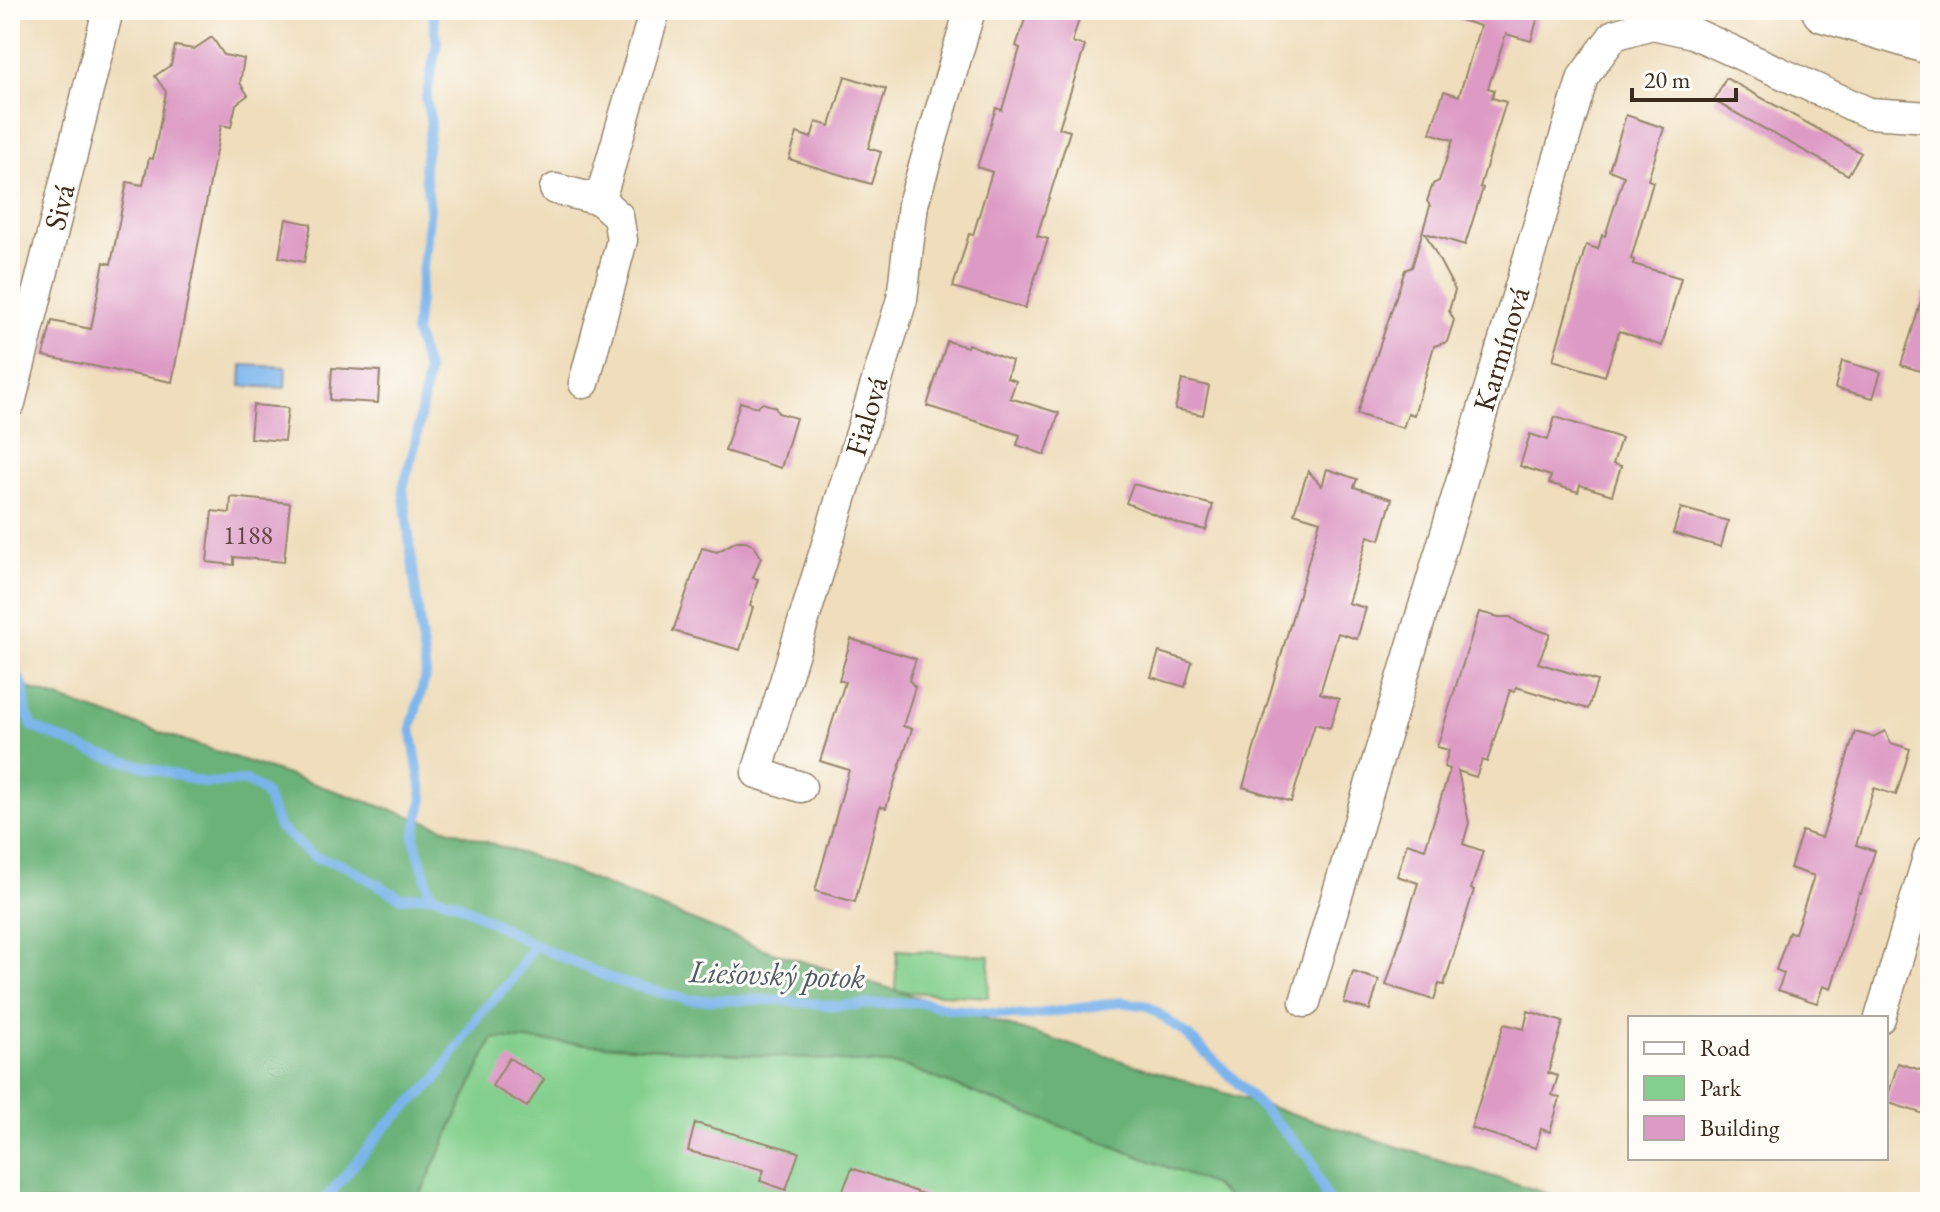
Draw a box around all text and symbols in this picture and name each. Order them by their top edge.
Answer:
scale bar [1632,52,1736,102]
text: 20 m [1644,64,1691,95]
street label: Sivá [35,180,83,234]
street label: Karmínová [1464,282,1538,416]
street label: Fialová [836,372,896,460]
house number: 1188 [223,518,273,552]
water label: Liešovský potok [687,950,866,998]
legend [1628,1016,1888,1160]
text: Road [1700,1032,1751,1063]
text: Park [1700,1072,1742,1103]
text: Building [1700,1112,1780,1143]

